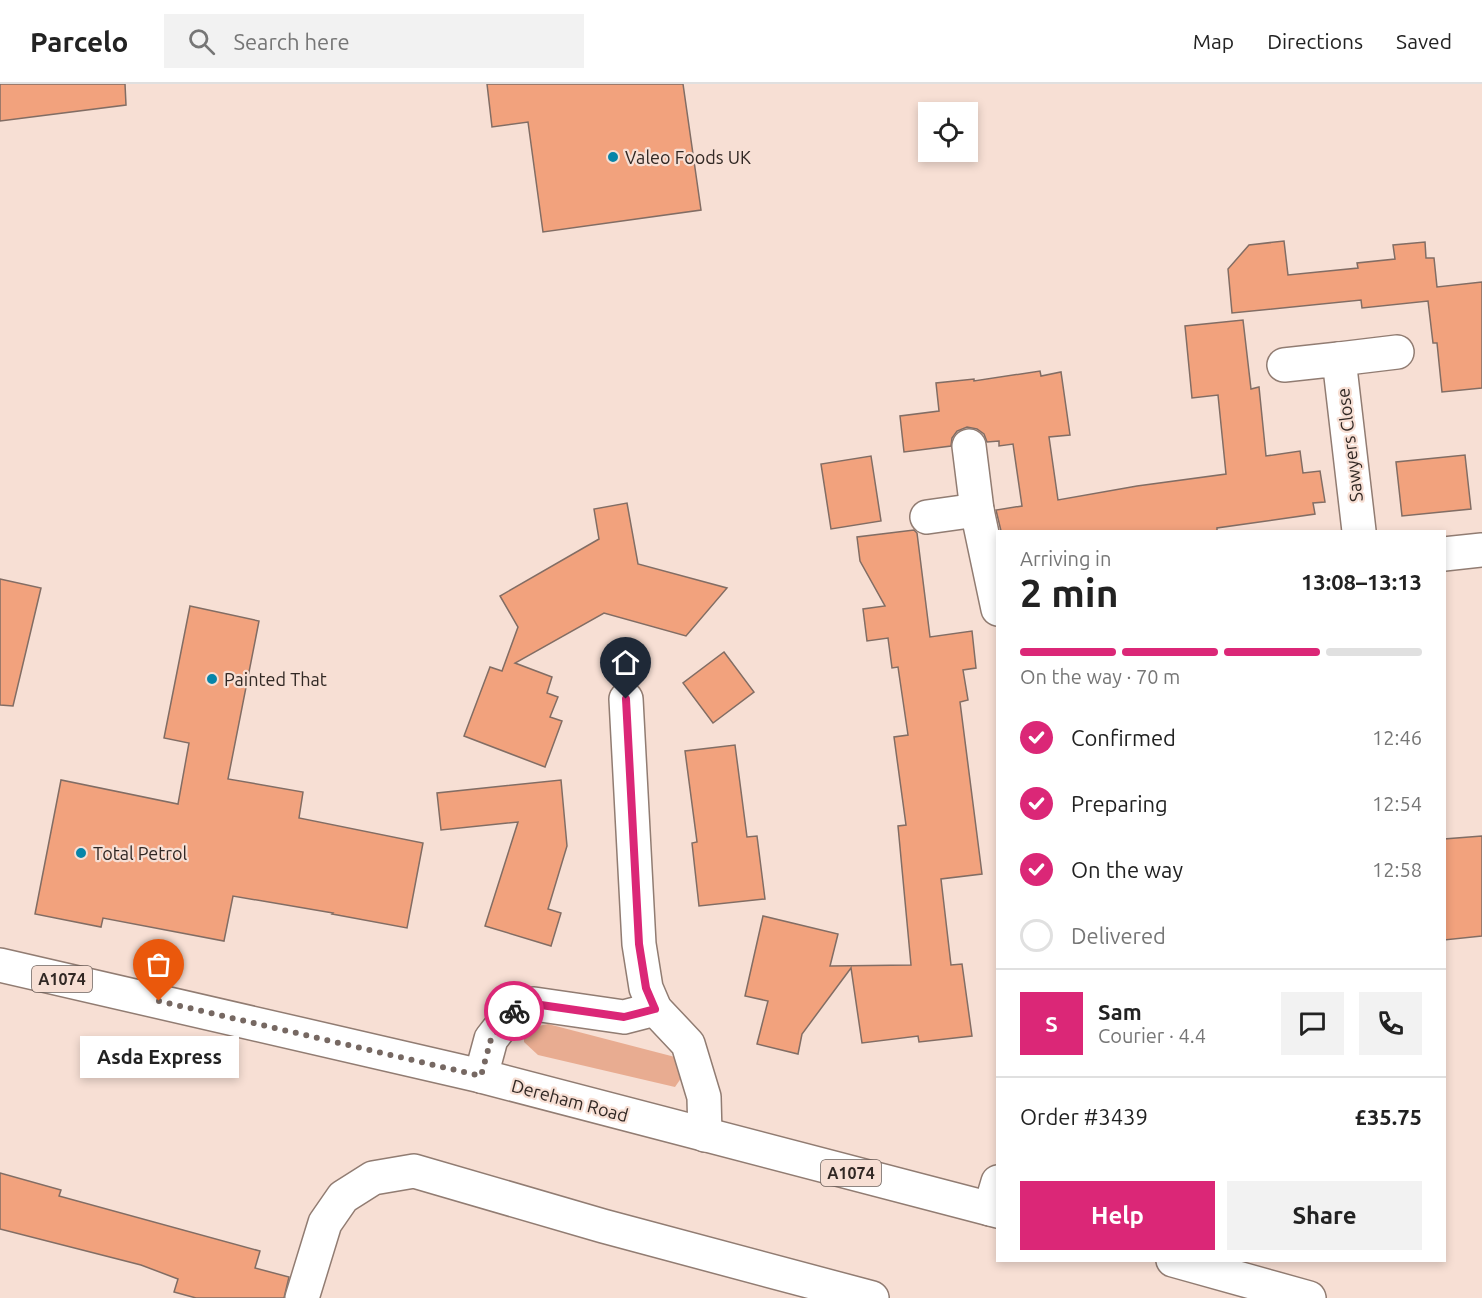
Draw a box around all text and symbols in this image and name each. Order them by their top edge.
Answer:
search box [164,14,584,68]
icon: search [185,25,218,58]
text: Parcelo [30,26,128,57]
text: Search here [233,29,350,54]
text: Map [1193,29,1234,53]
text: Directions [1267,29,1363,53]
text: Saved [1396,29,1452,53]
map controls [918,102,978,162]
button: locate [918,102,978,162]
place label: Valeo Foods UK [625,147,751,167]
marker: Valeo Foods UK [606,150,620,164]
street label: Sawyers Close [1332,387,1366,503]
text: Arriving in [1020,547,1111,570]
text: 13:08–13:13 [1301,569,1422,594]
text: 2 min [1020,571,1119,614]
pin [600,637,651,699]
icon: home [609,646,642,679]
text: On the way · 70 m [1020,665,1180,688]
place label: Painted That [224,669,327,689]
marker: Painted That [205,672,219,686]
icon: check [1020,721,1053,754]
text: Confirmed [1071,725,1176,750]
text: 12:46 [1372,726,1422,749]
icon: check [1020,787,1053,820]
text: Preparing [1071,791,1168,816]
text: 12:54 [1372,792,1422,815]
place label: Total Petrol [93,843,188,863]
marker: Total Petrol [74,846,88,860]
icon: check [1020,853,1053,886]
text: On the way [1071,857,1183,882]
text: 12:58 [1372,858,1422,881]
text: Delivered [1071,923,1166,948]
pin [133,939,184,1001]
icon: bag [142,948,175,981]
road number: A1074 [32,966,92,992]
courier [484,981,544,1041]
button: chat [1281,992,1344,1055]
button: phone [1359,992,1422,1055]
icon: bike [498,995,531,1028]
text: Sam [1098,999,1142,1024]
text: S [1045,1011,1058,1036]
text: Courier · 4.4 [1098,1024,1206,1047]
callout: Asda Express [80,1037,238,1079]
text: Asda Express [97,1045,222,1068]
street label: Dereham Road [509,1075,631,1125]
text: Order #3439 [1020,1104,1148,1129]
text: £35.75 [1355,1104,1422,1129]
road number: A1074 [821,1160,881,1186]
button: Help [1020,1181,1215,1250]
button: Share [1227,1181,1422,1250]

